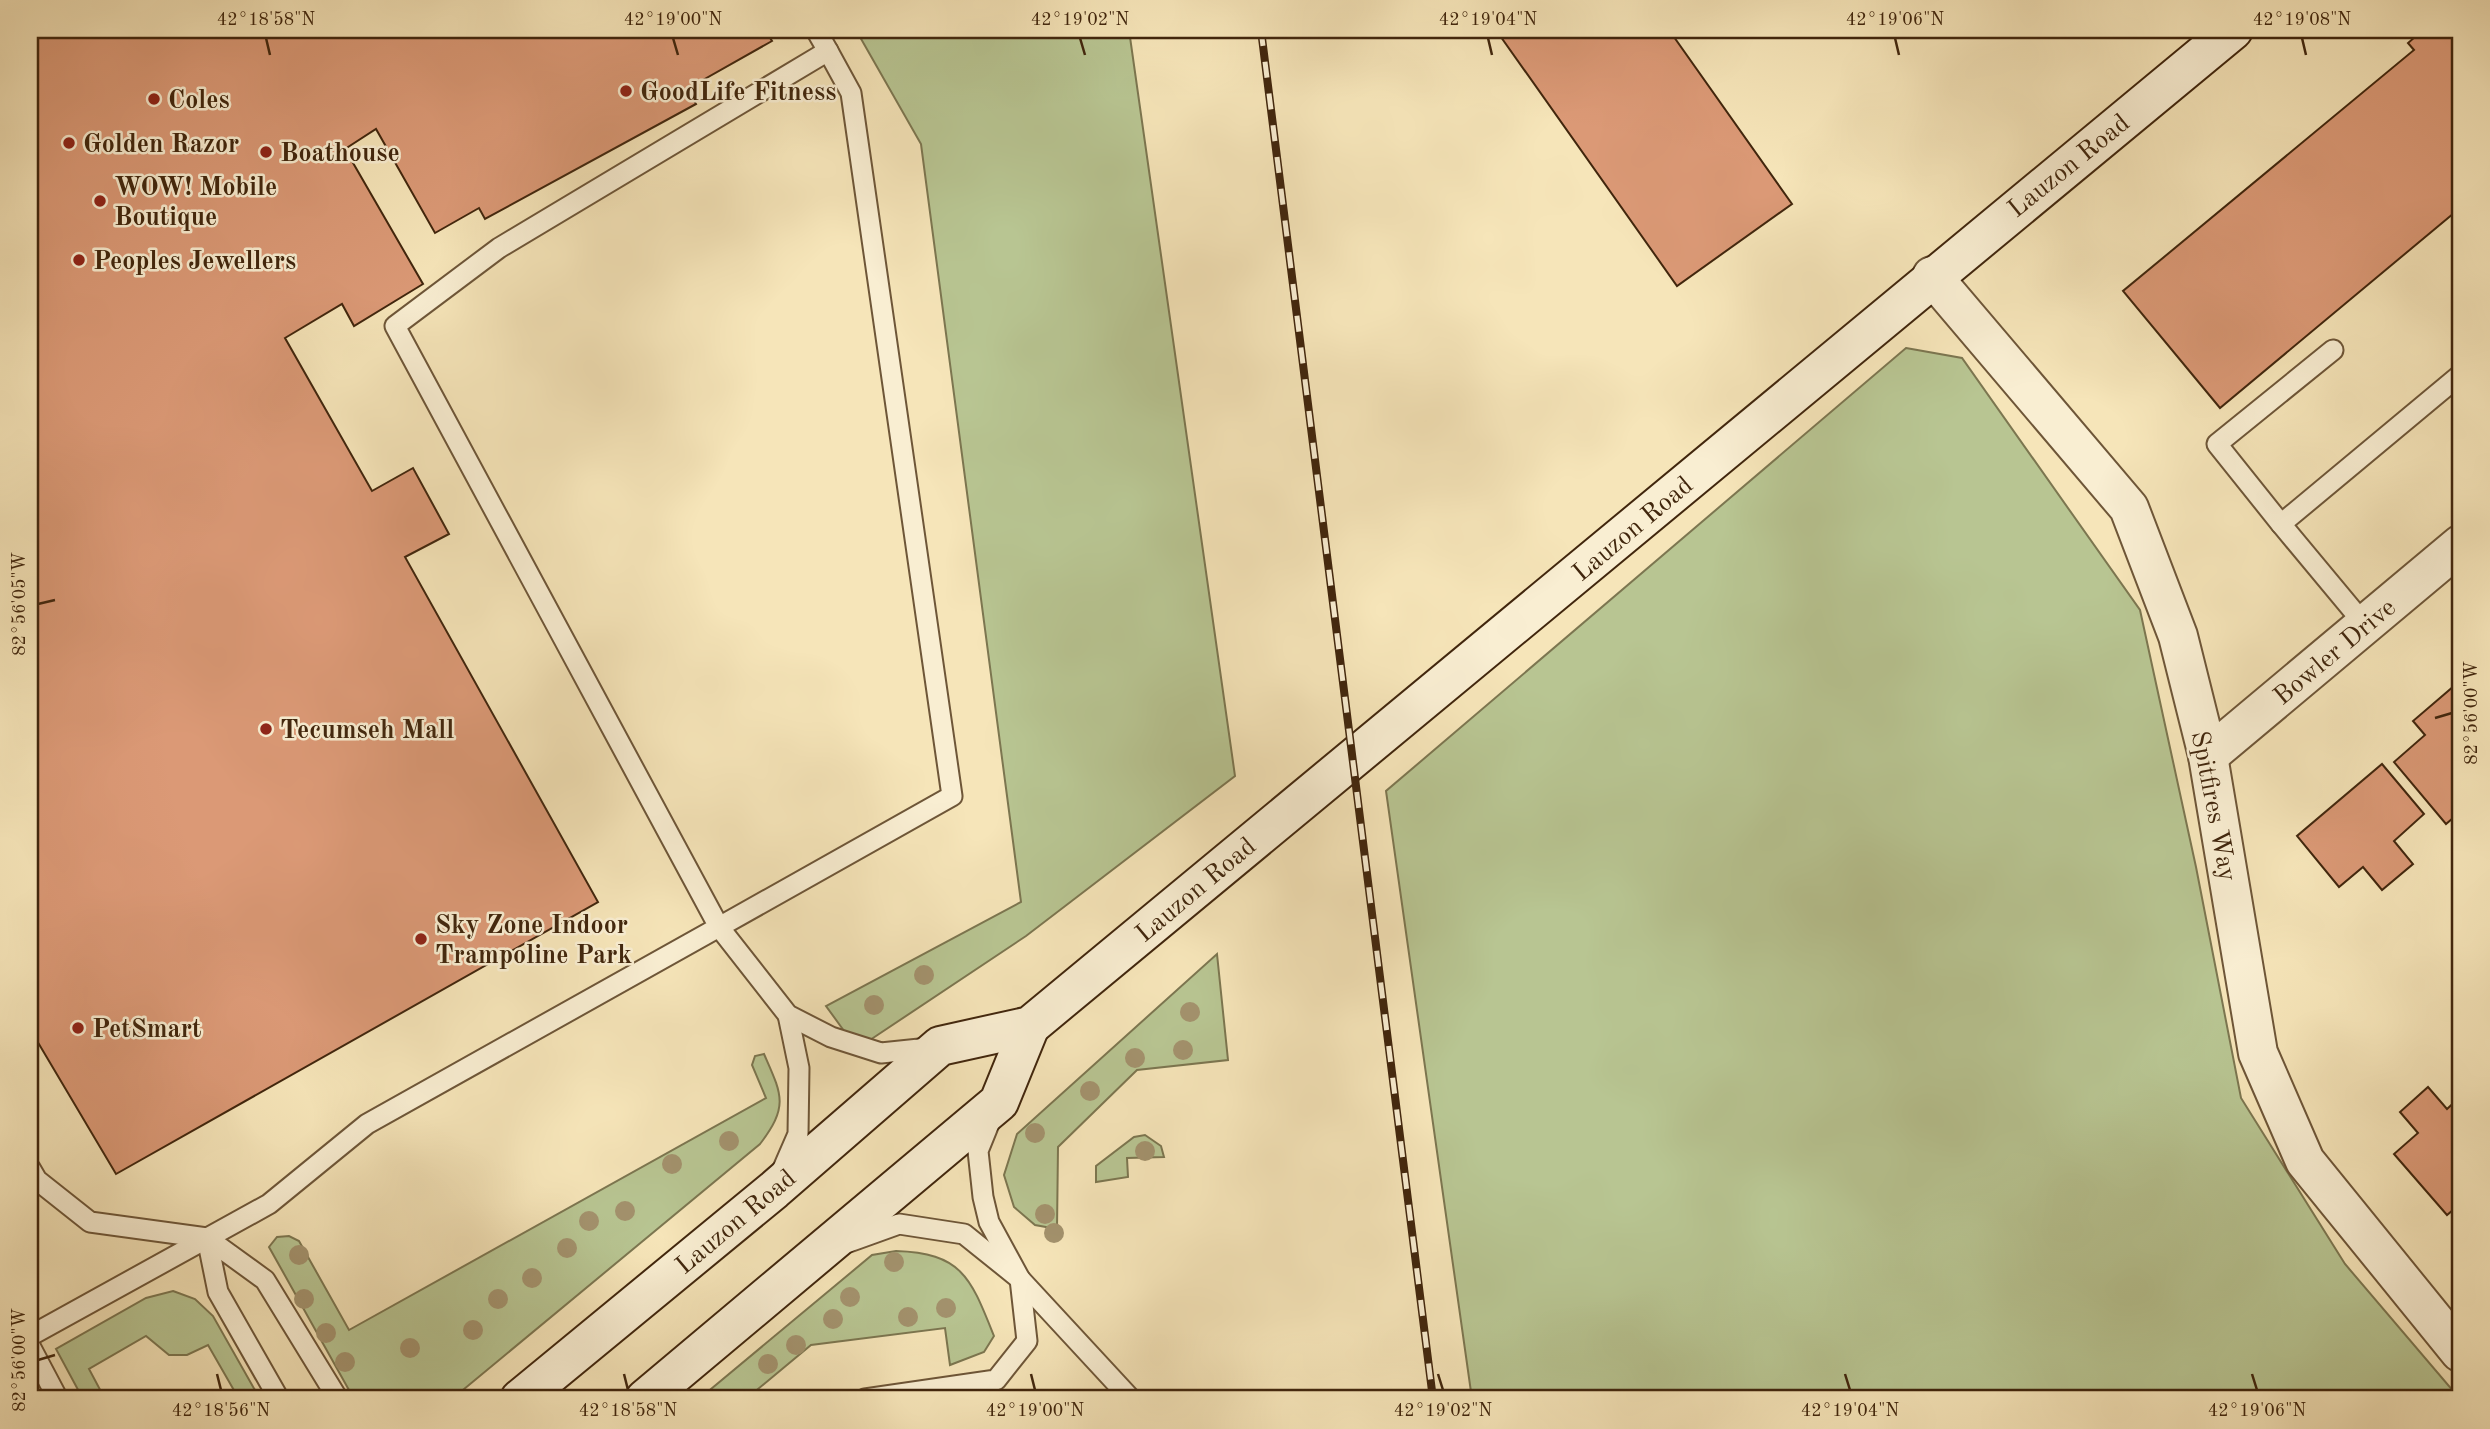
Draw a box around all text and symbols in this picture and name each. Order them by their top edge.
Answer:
text: 42°18'58"N [217,11,315,29]
text: 42°19'00"N [624,11,722,29]
text: 42°19'02"N [1031,11,1129,29]
text: 42°19'04"N [1439,11,1537,29]
text: 42°19'06"N [1846,11,1944,29]
text: 42°19'08"N [2253,11,2351,29]
place label: GoodLife Fitness [640,80,836,106]
marker: GoodLife Fitness [618,83,634,99]
place label: Coles [168,88,230,114]
marker: Coles [146,91,162,107]
street label: Lauzon Road [2004,110,2135,223]
place label: Golden Razor [83,132,239,158]
marker: Golden Razor [61,135,77,151]
place label: Boathouse [280,141,400,167]
marker: Boathouse [258,144,274,160]
place label: WOW! Mobile Boutique [114,175,277,231]
marker: WOW! Mobile Boutique [92,193,108,209]
place label: Peoples Jewellers [93,249,296,275]
marker: Peoples Jewellers [71,252,87,268]
street label: Lauzon Road [1568,472,1698,587]
text: 82°56'05"W [11,552,29,656]
street label: Bowler Drive [2269,594,2401,711]
text: 82°56'00"W [2463,661,2481,765]
place label: Tecumseh Mall [280,718,454,744]
marker: Tecumseh Mall [258,721,274,737]
street label: Spitfires Way [2186,729,2240,884]
street label: Lauzon Road [1131,833,1261,948]
place label: Sky Zone Indoor Trampoline Park [435,913,632,969]
marker: Sky Zone Indoor Trampoline Park [413,931,429,947]
place label: PetSmart [92,1017,202,1043]
marker: PetSmart [70,1020,86,1036]
street label: Lauzon Road [671,1165,801,1280]
text: 82°56'00"W [11,1308,29,1412]
text: 42°18'56"N [172,1402,270,1420]
text: 42°18'58"N [579,1402,677,1420]
text: 42°19'00"N [986,1402,1084,1420]
text: 42°19'02"N [1394,1402,1492,1420]
text: 42°19'04"N [1801,1402,1899,1420]
text: 42°19'06"N [2208,1402,2306,1420]

